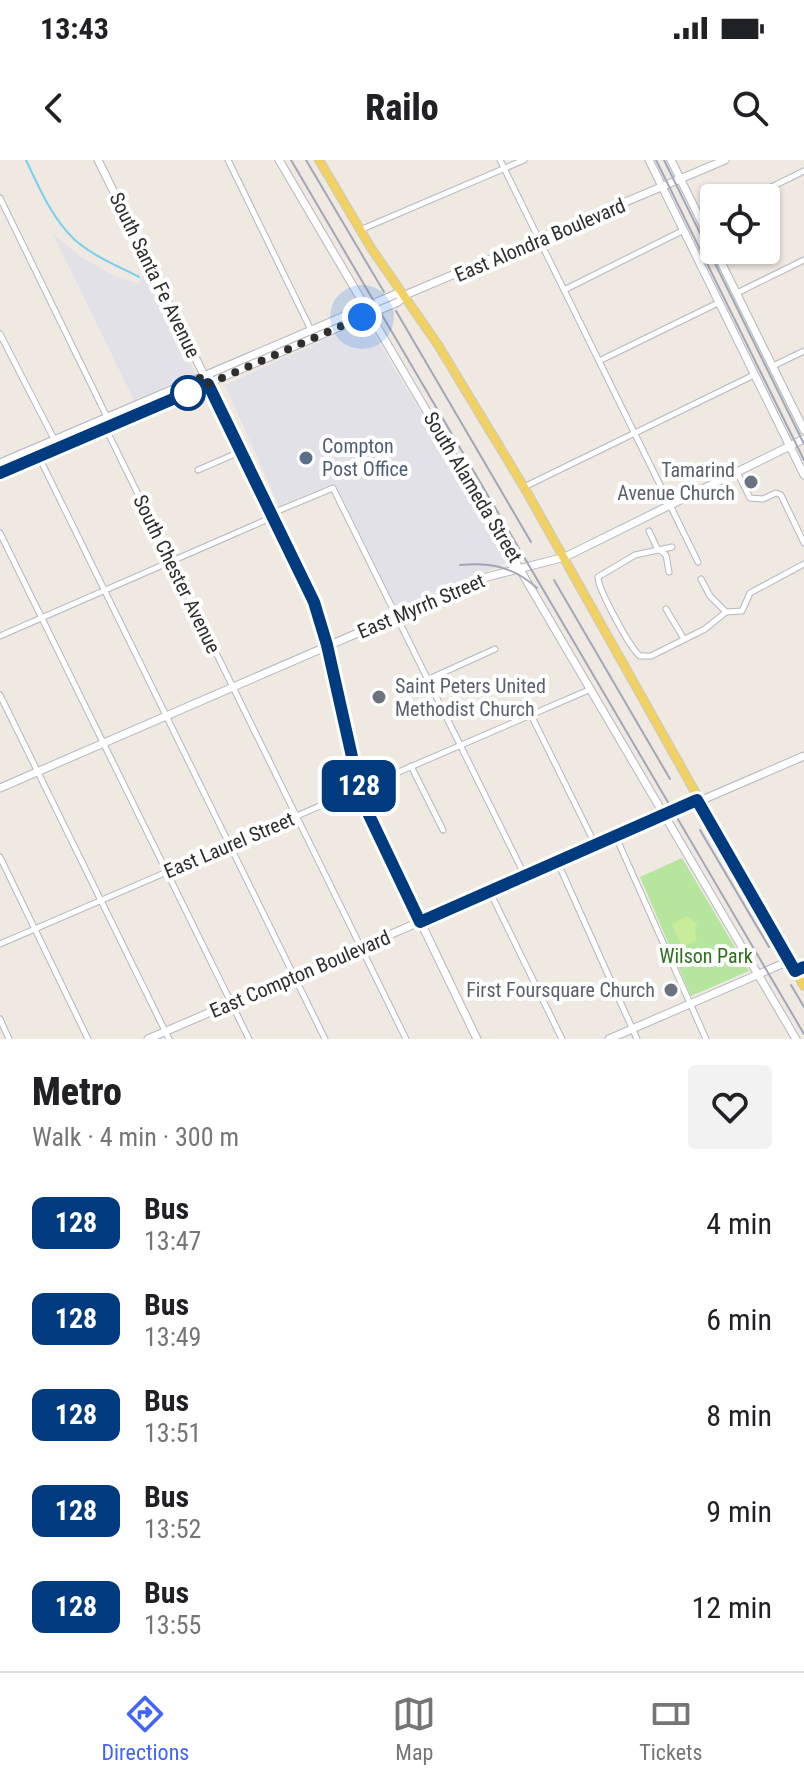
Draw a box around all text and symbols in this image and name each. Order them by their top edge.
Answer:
text: 13:43 [40,11,109,46]
icon: back [32,86,76,130]
icon: search [728,86,772,130]
text: Railo [365,87,439,129]
map controls [700,184,780,264]
button: locate [700,184,780,264]
street label: South Santa Fe Avenue [105,188,205,362]
street label: East Alondra Boulevard [451,193,629,287]
your location [342,297,382,337]
unlabelled marker [171,376,205,410]
street label: South Alameda Street [419,407,527,567]
place label: Compton Post Office [322,434,408,481]
marker: Compton Post Office [297,449,315,467]
place label: Tamarind Avenue Church [617,458,735,505]
marker: Tamarind Avenue Church [742,473,760,491]
street label: South Chester Avenue [128,491,226,657]
street label: East Myrrh Street [354,568,488,644]
place label: Saint Peters United Methodist Church [395,674,546,721]
marker: Saint Peters United Methodist Church [370,688,388,706]
line badge: 128 [313,760,405,812]
text: 128 [338,769,380,802]
street label: East Laurel Street [160,807,298,883]
street label: East Compton Boulevard [206,925,394,1023]
park label: Wilson Park [659,944,753,968]
place label: First Foursquare Church [466,978,655,1002]
marker: First Foursquare Church [662,981,680,999]
button: heart [688,1065,772,1149]
text: Metro [32,1070,122,1114]
text: Walk · 4 min · 300 m [32,1122,239,1152]
text: Bus [144,1191,189,1226]
text: 128 [55,1206,97,1239]
text: 4 min [706,1206,772,1241]
text: 13:47 [144,1226,201,1256]
text: Bus [144,1287,189,1322]
text: 128 [55,1302,97,1335]
text: 6 min [706,1302,772,1337]
text: 13:49 [144,1322,201,1352]
text: Bus [144,1383,189,1418]
text: 128 [55,1398,97,1431]
text: 8 min [706,1398,772,1433]
text: 13:51 [144,1418,201,1448]
text: Bus [144,1479,189,1514]
text: 128 [55,1494,97,1527]
text: 9 min [706,1494,772,1529]
text: 13:52 [144,1514,201,1544]
text: Bus [144,1575,189,1610]
text: 128 [55,1590,97,1623]
text: 12 min [691,1590,772,1625]
text: 13:55 [144,1610,201,1640]
tab: Directions [101,1692,189,1765]
tab: Map [392,1692,436,1765]
tab: Tickets [639,1692,703,1765]

